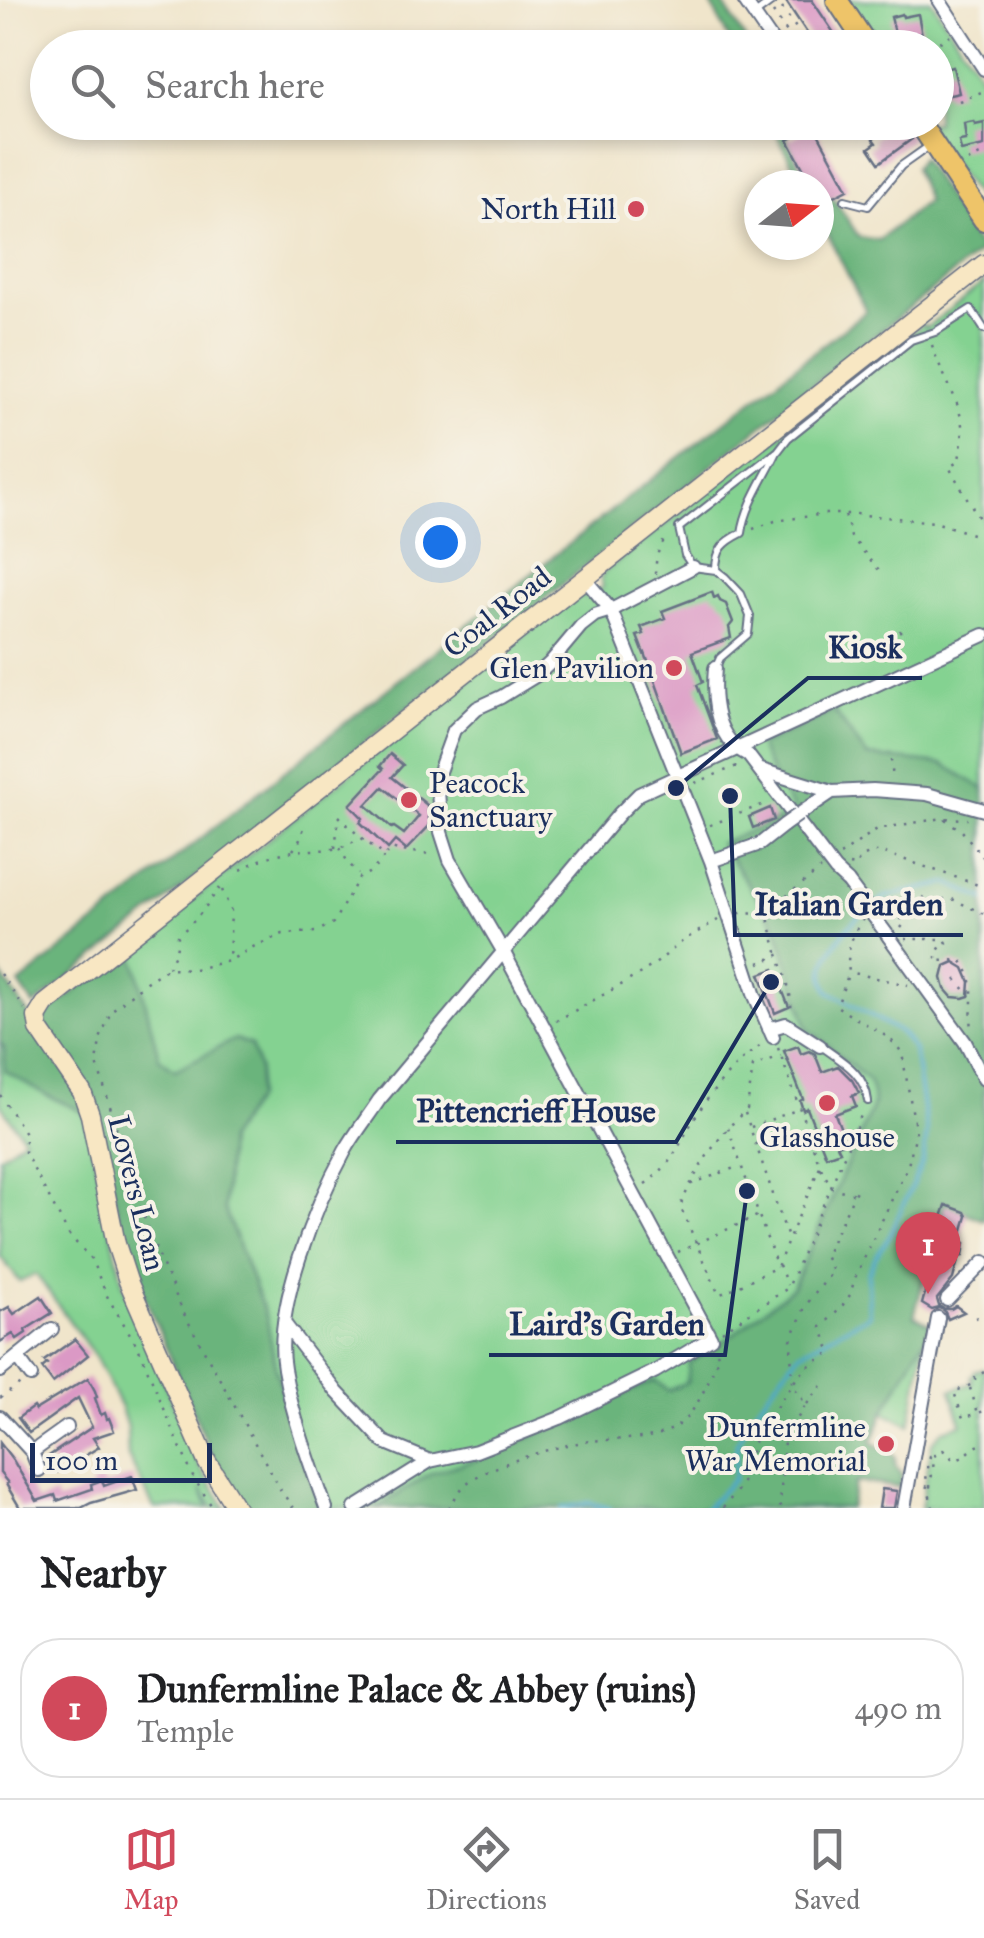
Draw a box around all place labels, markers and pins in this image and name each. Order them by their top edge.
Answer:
place label: North Hill [480,191,617,227]
marker: North Hill [625,198,647,220]
callout: Kiosk [808,616,922,678]
place label: Glen Pavilion [489,650,654,686]
marker: Glen Pavilion [663,657,685,679]
place label: Peacock Sanctuary [429,765,553,835]
marker: Peacock Sanctuary [398,789,420,811]
callout: Italian Garden [735,873,963,935]
callout: Pittencrieff House [396,1080,676,1142]
marker: Glasshouse [816,1092,838,1114]
place label: Glasshouse [759,1119,895,1155]
pin: 1 [896,1212,960,1294]
callout: Laird's Garden [489,1293,725,1355]
place label: Dunfermline War Memorial [685,1409,867,1479]
marker: Dunfermline War Memorial [875,1433,897,1455]

